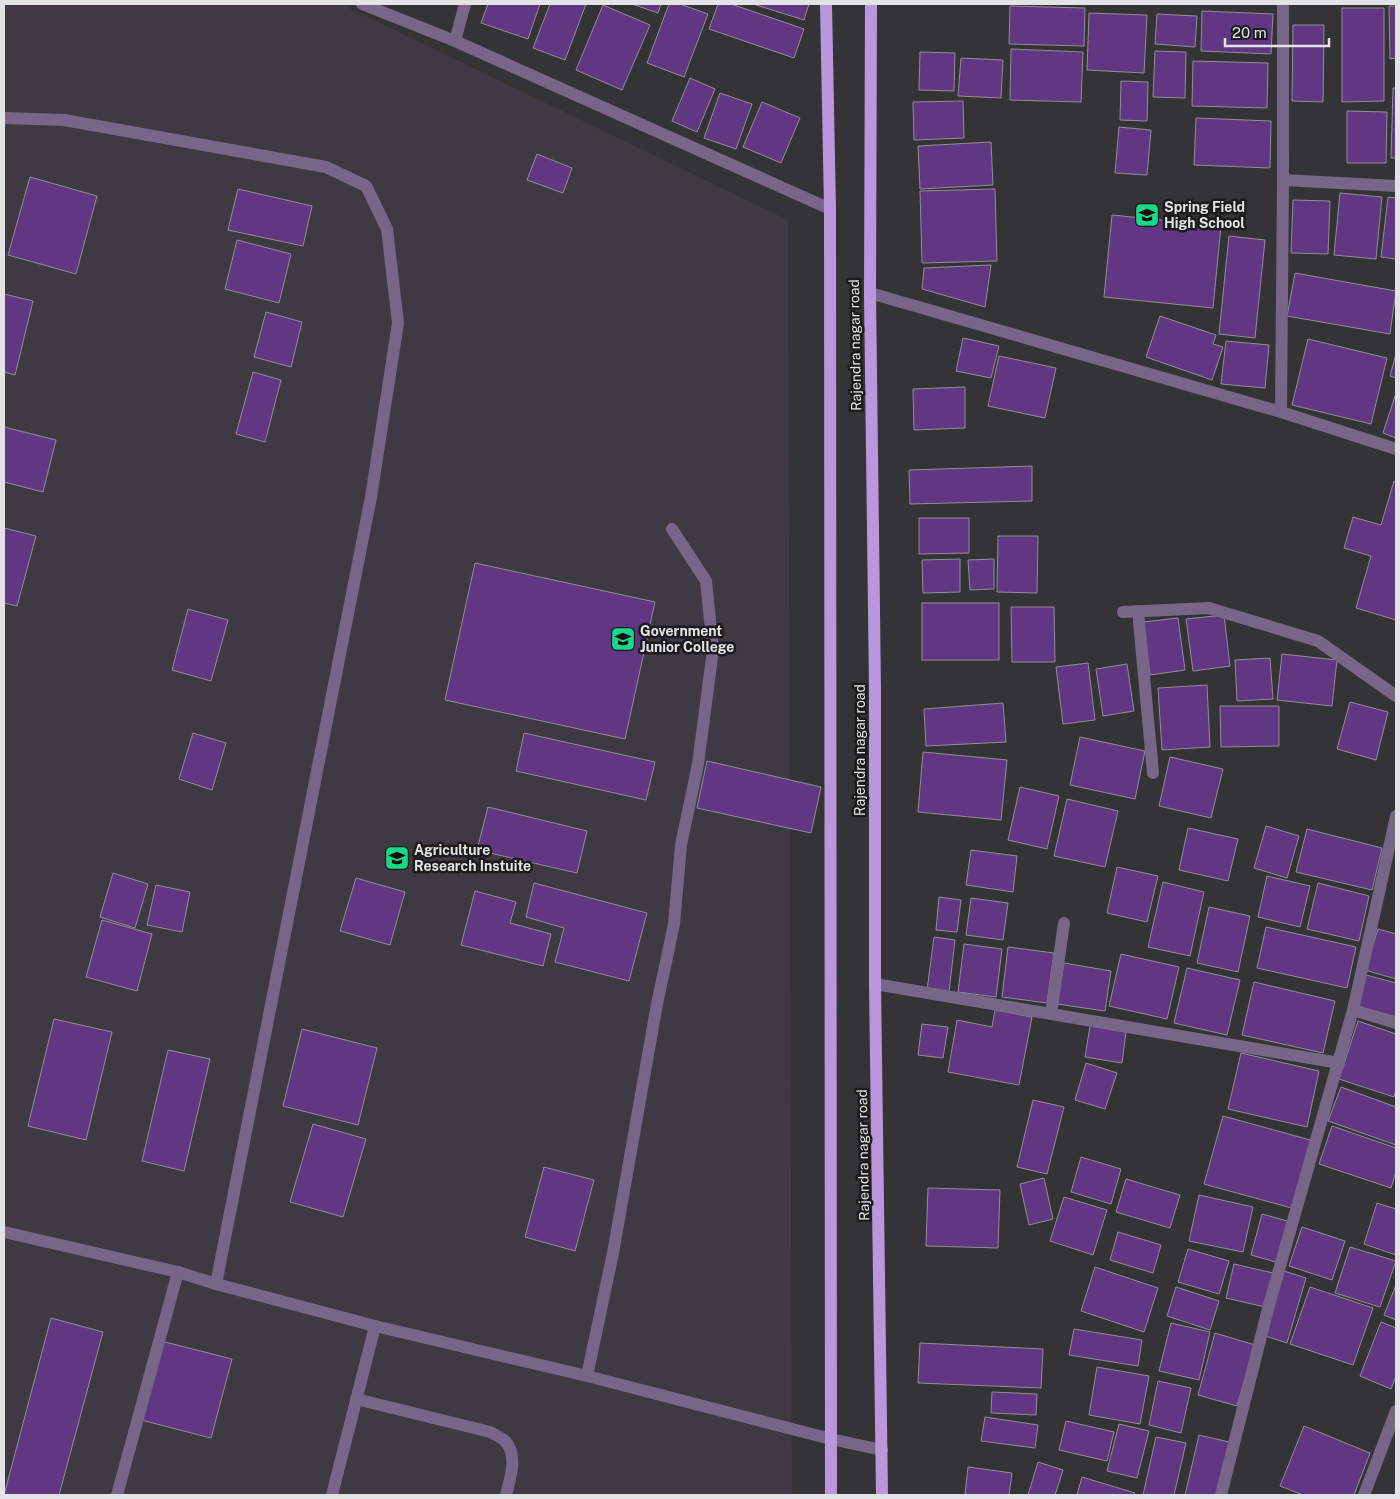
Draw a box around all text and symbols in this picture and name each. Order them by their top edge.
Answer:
scale bar [1225,15,1329,47]
text: 20 m [1232,24,1267,41]
place label: Spring Field High School [1164,199,1245,231]
school or university icon: Spring Field High School [1134,202,1160,228]
street label: Rajendra nagar road [846,279,864,411]
place label: Government Junior College [640,623,734,655]
school or university icon: Government Junior College [610,626,636,652]
street label: Rajendra nagar road [852,684,868,816]
place label: Agriculture Research Instuite [414,842,531,874]
school or university icon: Agriculture Research Instuite [384,845,410,871]
street label: Rajendra nagar road [854,1089,872,1221]

